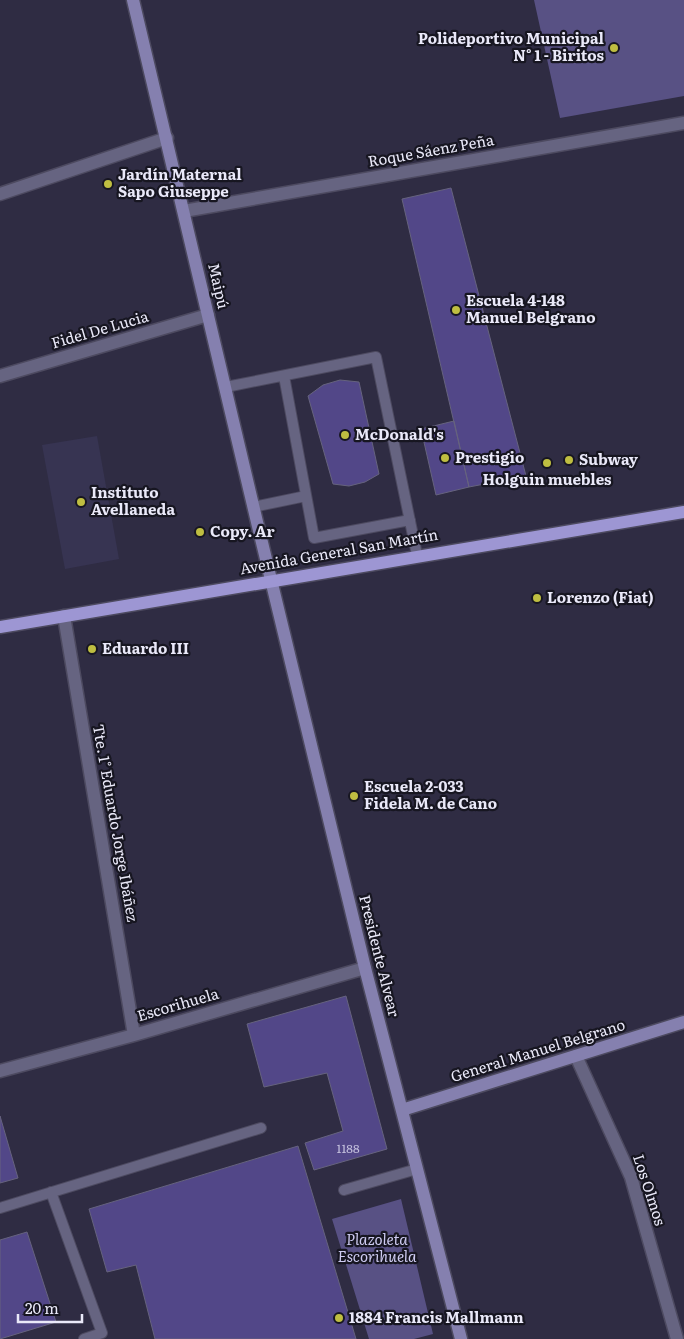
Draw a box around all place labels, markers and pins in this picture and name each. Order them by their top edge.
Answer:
place label: Polideportivo Municipal N° 1 - Biritos [418,26,605,66]
marker: Polideportivo Municipal N° 1 - Biritos [608,42,620,54]
place label: Jardín Maternal Sapo Giuseppe [118,162,242,202]
marker: Jardín Maternal Sapo Giuseppe [102,178,114,190]
place label: Escuela 4-148 Manuel Belgrano [466,288,596,328]
marker: Escuela 4-148 Manuel Belgrano [450,304,462,316]
place label: McDonald's [355,422,444,445]
marker: McDonald's [339,429,351,441]
place label: Prestigio [455,445,524,468]
place label: Subway [579,447,639,470]
marker: Prestigio [439,452,451,464]
marker: Subway [563,454,575,466]
marker: Holguin muebles [541,457,553,469]
place label: Holguin muebles [482,467,612,490]
place label: Instituto Avellaneda [91,480,175,520]
marker: Instituto Avellaneda [75,496,87,508]
place label: Copy. Ar [210,519,275,542]
marker: Copy. Ar [194,526,206,538]
place label: Lorenzo (Fiat) [547,585,654,608]
marker: Lorenzo (Fiat) [531,592,543,604]
place label: Eduardo III [102,636,189,659]
marker: Eduardo III [86,643,98,655]
place label: Escuela 2-033 Fidela M. de Cano [364,774,497,814]
marker: Escuela 2-033 Fidela M. de Cano [348,790,360,802]
place label: 1884 Francis Mallmann [349,1305,524,1328]
marker: 1884 Francis Mallmann [333,1312,345,1324]

